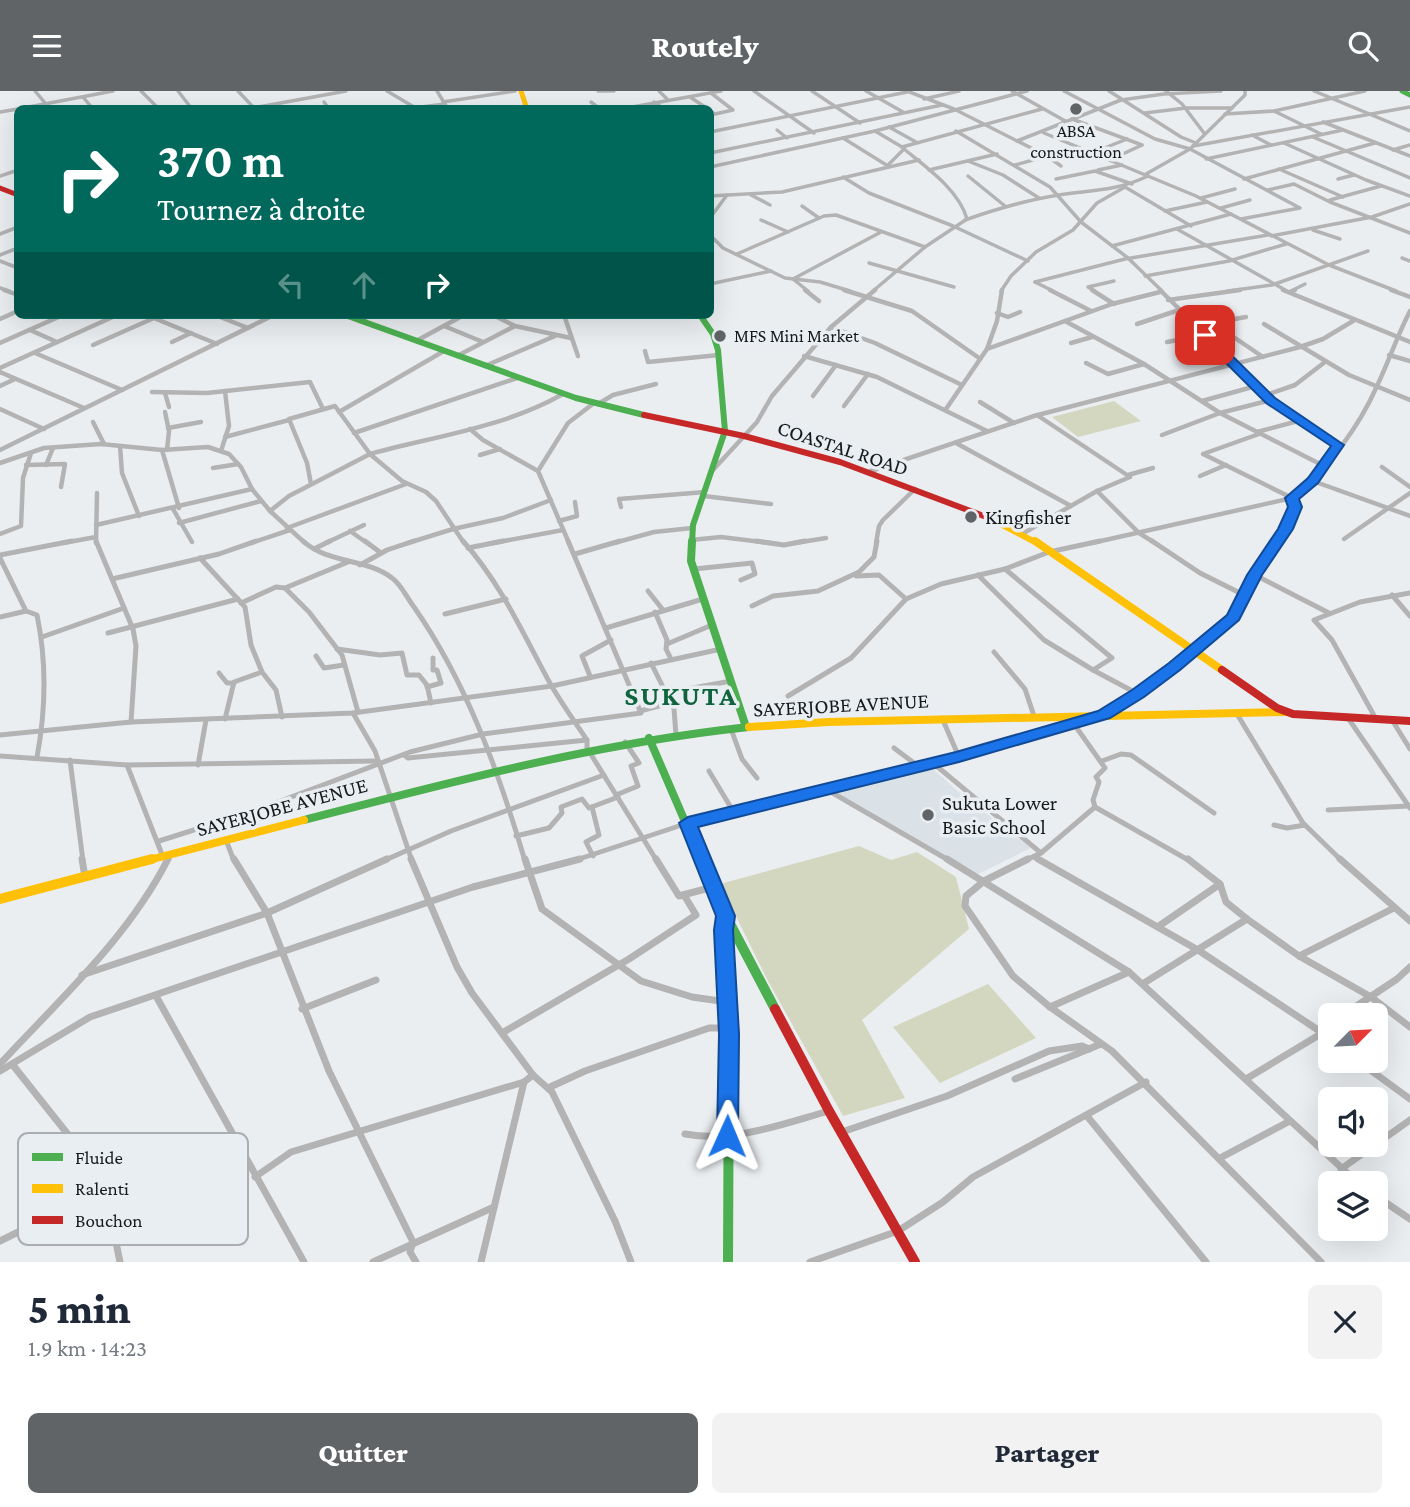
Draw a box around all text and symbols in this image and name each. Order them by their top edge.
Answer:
icon: menu [28,27,66,65]
icon: search [1344,27,1382,65]
text: Routely [651,28,759,64]
marker: ABSA construction [1068,101,1084,117]
place label: ABSA construction [1030,121,1122,162]
icon: right [42,133,133,224]
text: 370 m [157,133,284,188]
text: Tournez à droite [157,191,365,227]
icon: left [272,266,310,304]
icon: ahead [345,266,383,304]
icon: right [418,266,456,304]
pin [1175,305,1235,365]
icon: arrive [1186,316,1224,354]
place label: MFS Mini Market [734,326,860,346]
marker: MFS Mini Market [712,328,728,344]
street label: COASTAL ROAD [775,416,911,480]
place label: Kingfisher [985,505,1072,529]
marker: Kingfisher [963,509,979,525]
district label: SUKUTA [624,680,738,711]
street label: SAYERJOBE AVENUE [753,688,929,722]
street label: SAYERJOBE AVENUE [194,773,370,841]
place label: Sukuta Lower Basic School [942,791,1058,839]
marker: Sukuta Lower Basic School [920,807,936,823]
north arrow [1318,1003,1388,1073]
map controls [1318,1003,1388,1241]
button: sound [1318,1087,1388,1157]
position arrow [690,1099,764,1173]
legend [18,1133,248,1245]
text: Fluide [75,1147,123,1168]
button: layers [1318,1171,1388,1241]
text: Ralenti [75,1178,129,1199]
text: Bouchon [75,1210,143,1231]
text: 5 min [28,1285,131,1332]
button: close [1308,1285,1382,1359]
text: 1.9 km · 14:23 [28,1335,147,1361]
button: Quitter [28,1413,698,1493]
button: Partager [712,1413,1382,1493]

